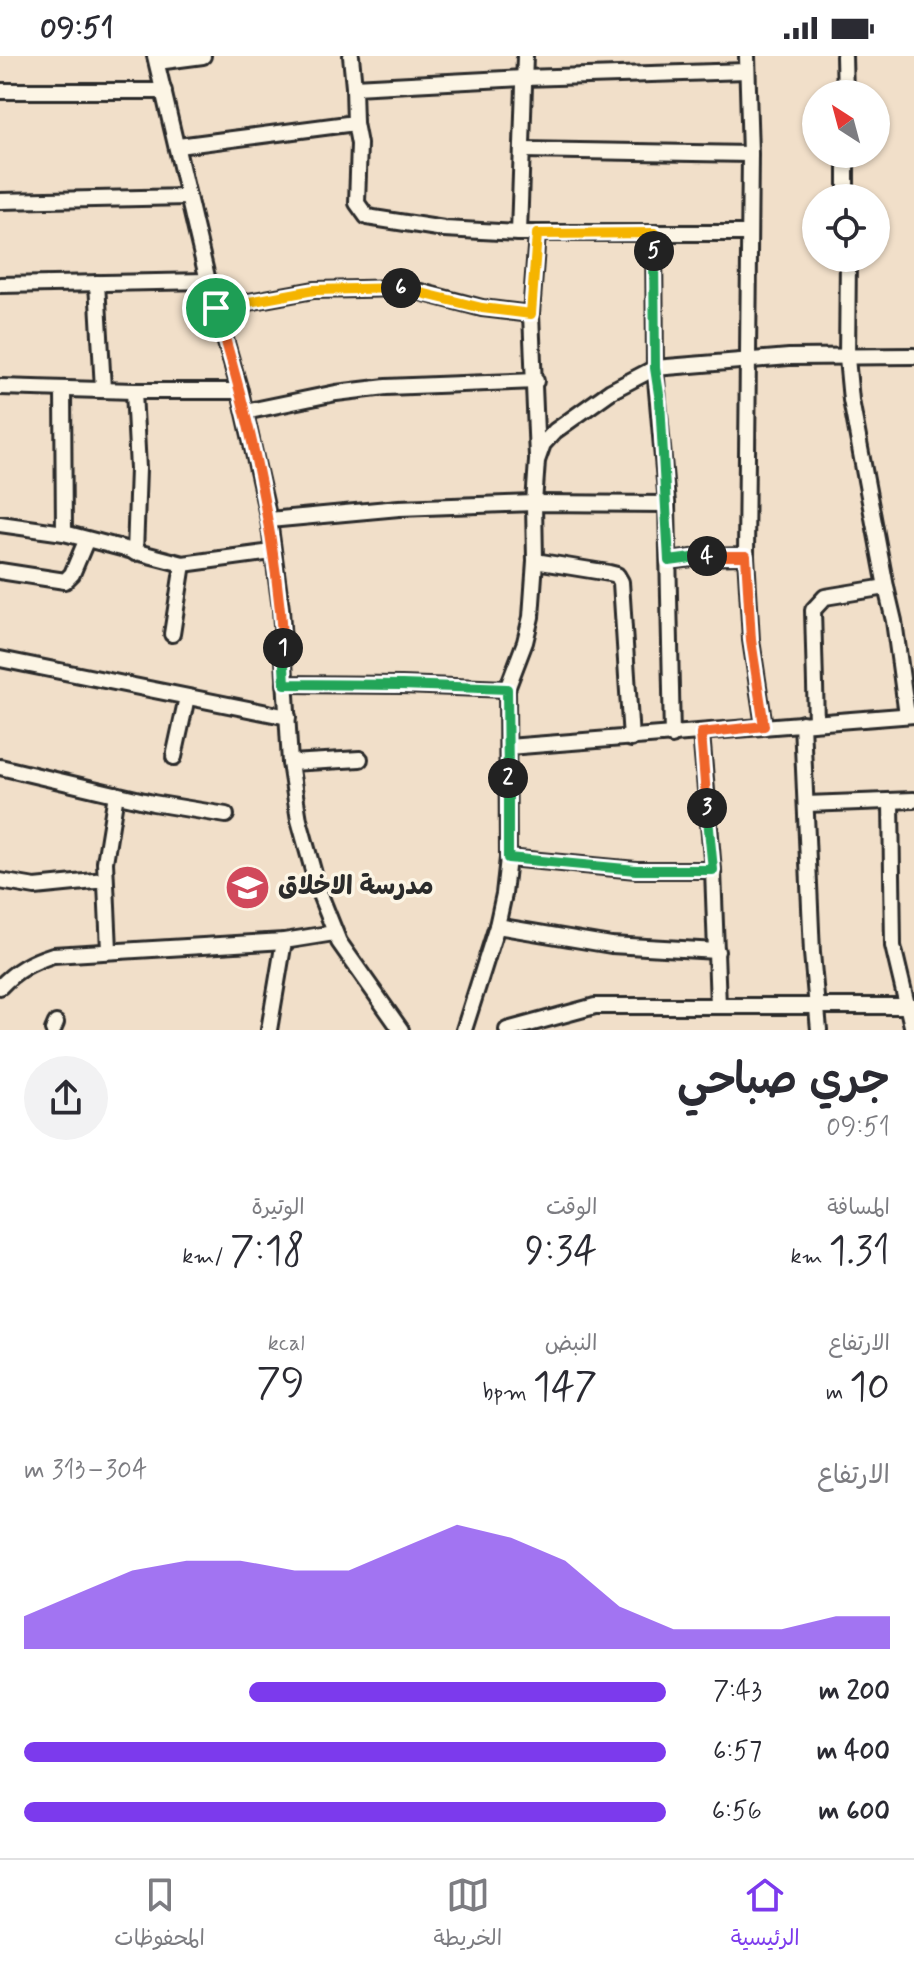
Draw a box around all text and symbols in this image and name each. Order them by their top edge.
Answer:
text: 09:51 [40,9,114,48]
north arrow [802,80,890,168]
map controls [802,80,890,272]
button: locate [802,184,890,272]
pin: 5 [634,231,674,271]
text: 5 [647,237,661,265]
pin: 6 [381,268,421,308]
pin [182,274,250,342]
text: 6 [395,274,407,302]
icon: arrive [194,286,238,330]
pin: 4 [687,536,727,576]
text: 4 [701,542,713,570]
pin: 1 [263,628,303,668]
text: 1 [278,634,288,662]
pin: 2 [488,758,528,798]
text: 2 [503,764,513,792]
pin: 3 [687,788,727,828]
text: 3 [702,794,712,822]
school or university icon: مدرسة الاخلاق [223,863,271,911]
place label: مدرسة الاخلاق [278,870,434,904]
text: جري صباحي [677,1052,890,1110]
button: share [24,1056,108,1140]
text: 09:51 [826,1111,890,1145]
text: الوتيرة [252,1194,305,1222]
text: الوقت [546,1194,597,1222]
text: المسافة [827,1194,890,1222]
text: 7:18 [230,1226,305,1278]
text: 9:34 [525,1226,597,1278]
text: 1.31 [829,1226,890,1278]
text: /km [182,1243,230,1271]
text: km [790,1243,829,1271]
text: kcal [268,1330,305,1358]
text: النبض [545,1330,597,1358]
text: الارتفاع [828,1330,890,1358]
text: 79 [257,1358,305,1410]
text: 147 [533,1362,597,1414]
text: 10 [849,1362,890,1414]
text: bpm [483,1379,533,1407]
text: m [826,1379,849,1407]
text: 304–313 m [24,1454,147,1488]
text: الارتفاع [817,1459,890,1493]
text: 7:43 [713,1675,762,1709]
text: 200 m [819,1675,890,1709]
text: 6:57 [713,1735,762,1769]
text: 400 m [817,1735,890,1769]
text: 6:56 [712,1795,762,1829]
text: 600 m [818,1795,890,1829]
tab: المحفوظات [114,1873,205,1957]
tab: الخريطة [433,1873,502,1957]
tab: الرئيسية [731,1873,800,1957]

